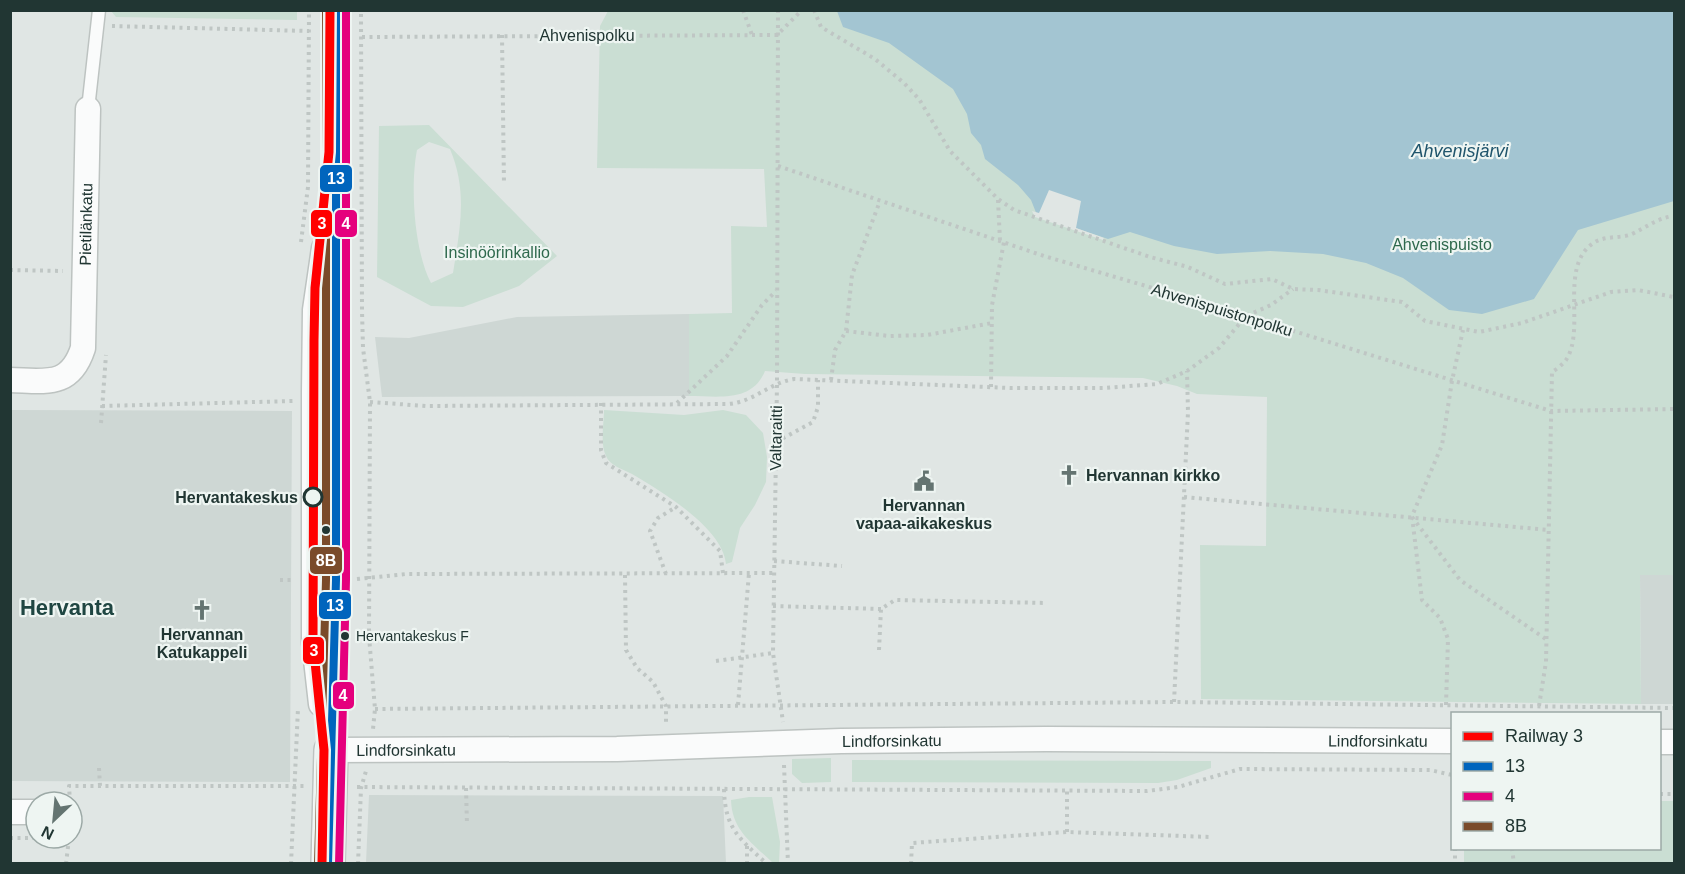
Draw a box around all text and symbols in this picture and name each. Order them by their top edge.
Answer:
street label: Ahvenispolku [539,27,635,44]
water label: Ahvenisjärvi [1410,141,1510,161]
line badge: 13 [319,164,353,193]
text: 13 [327,170,345,187]
street label: Pietilänkatu [76,183,95,266]
line badge: 3 [310,209,333,238]
line badge: 4 [334,209,358,238]
text: 3 [318,215,327,232]
text: 4 [342,215,351,232]
park label: Ahvenispuisto [1392,236,1492,253]
park label: Insinöörinkallio [444,244,550,261]
street label: Ahvenispuistonpolku [1149,280,1295,340]
street label: Valtaraitti [767,405,785,471]
church icon: Hervannan kirkko [1057,463,1081,487]
place label: Hervannan kirkko [1086,467,1221,484]
public building icon: Hervannan vapaa-aikakeskus [912,469,936,493]
marker: Hervantakeskus [303,487,323,507]
place label: Hervantakeskus [175,489,298,506]
place label: Hervannan vapaa-aikakeskus [856,497,992,532]
unlabelled marker [320,524,332,536]
line badge: 8B [309,546,343,575]
text: 8B [316,552,336,569]
line badge: 13 [318,591,352,620]
district label: Hervanta [20,595,115,620]
text: 13 [326,597,344,614]
church icon: Hervannan Katukappeli [190,598,214,622]
place label: Hervannan Katukappeli [157,626,247,661]
place label: Hervantakeskus F [356,628,469,644]
marker: Hervantakeskus F [339,630,351,642]
line badge: 3 [302,636,325,665]
text: 3 [310,642,319,659]
line badge: 4 [332,681,355,710]
text: 4 [339,687,348,704]
legend [1451,712,1661,850]
text: Railway 3 [1505,726,1583,746]
street label: Lindforsinkatu [842,732,942,749]
street label: Lindforsinkatu [1328,732,1428,749]
street label: Lindforsinkatu [356,741,456,758]
text: 13 [1505,756,1525,776]
text: 4 [1505,786,1515,806]
north arrow [24,790,84,850]
text: 8B [1505,816,1527,836]
text: N [39,823,57,843]

